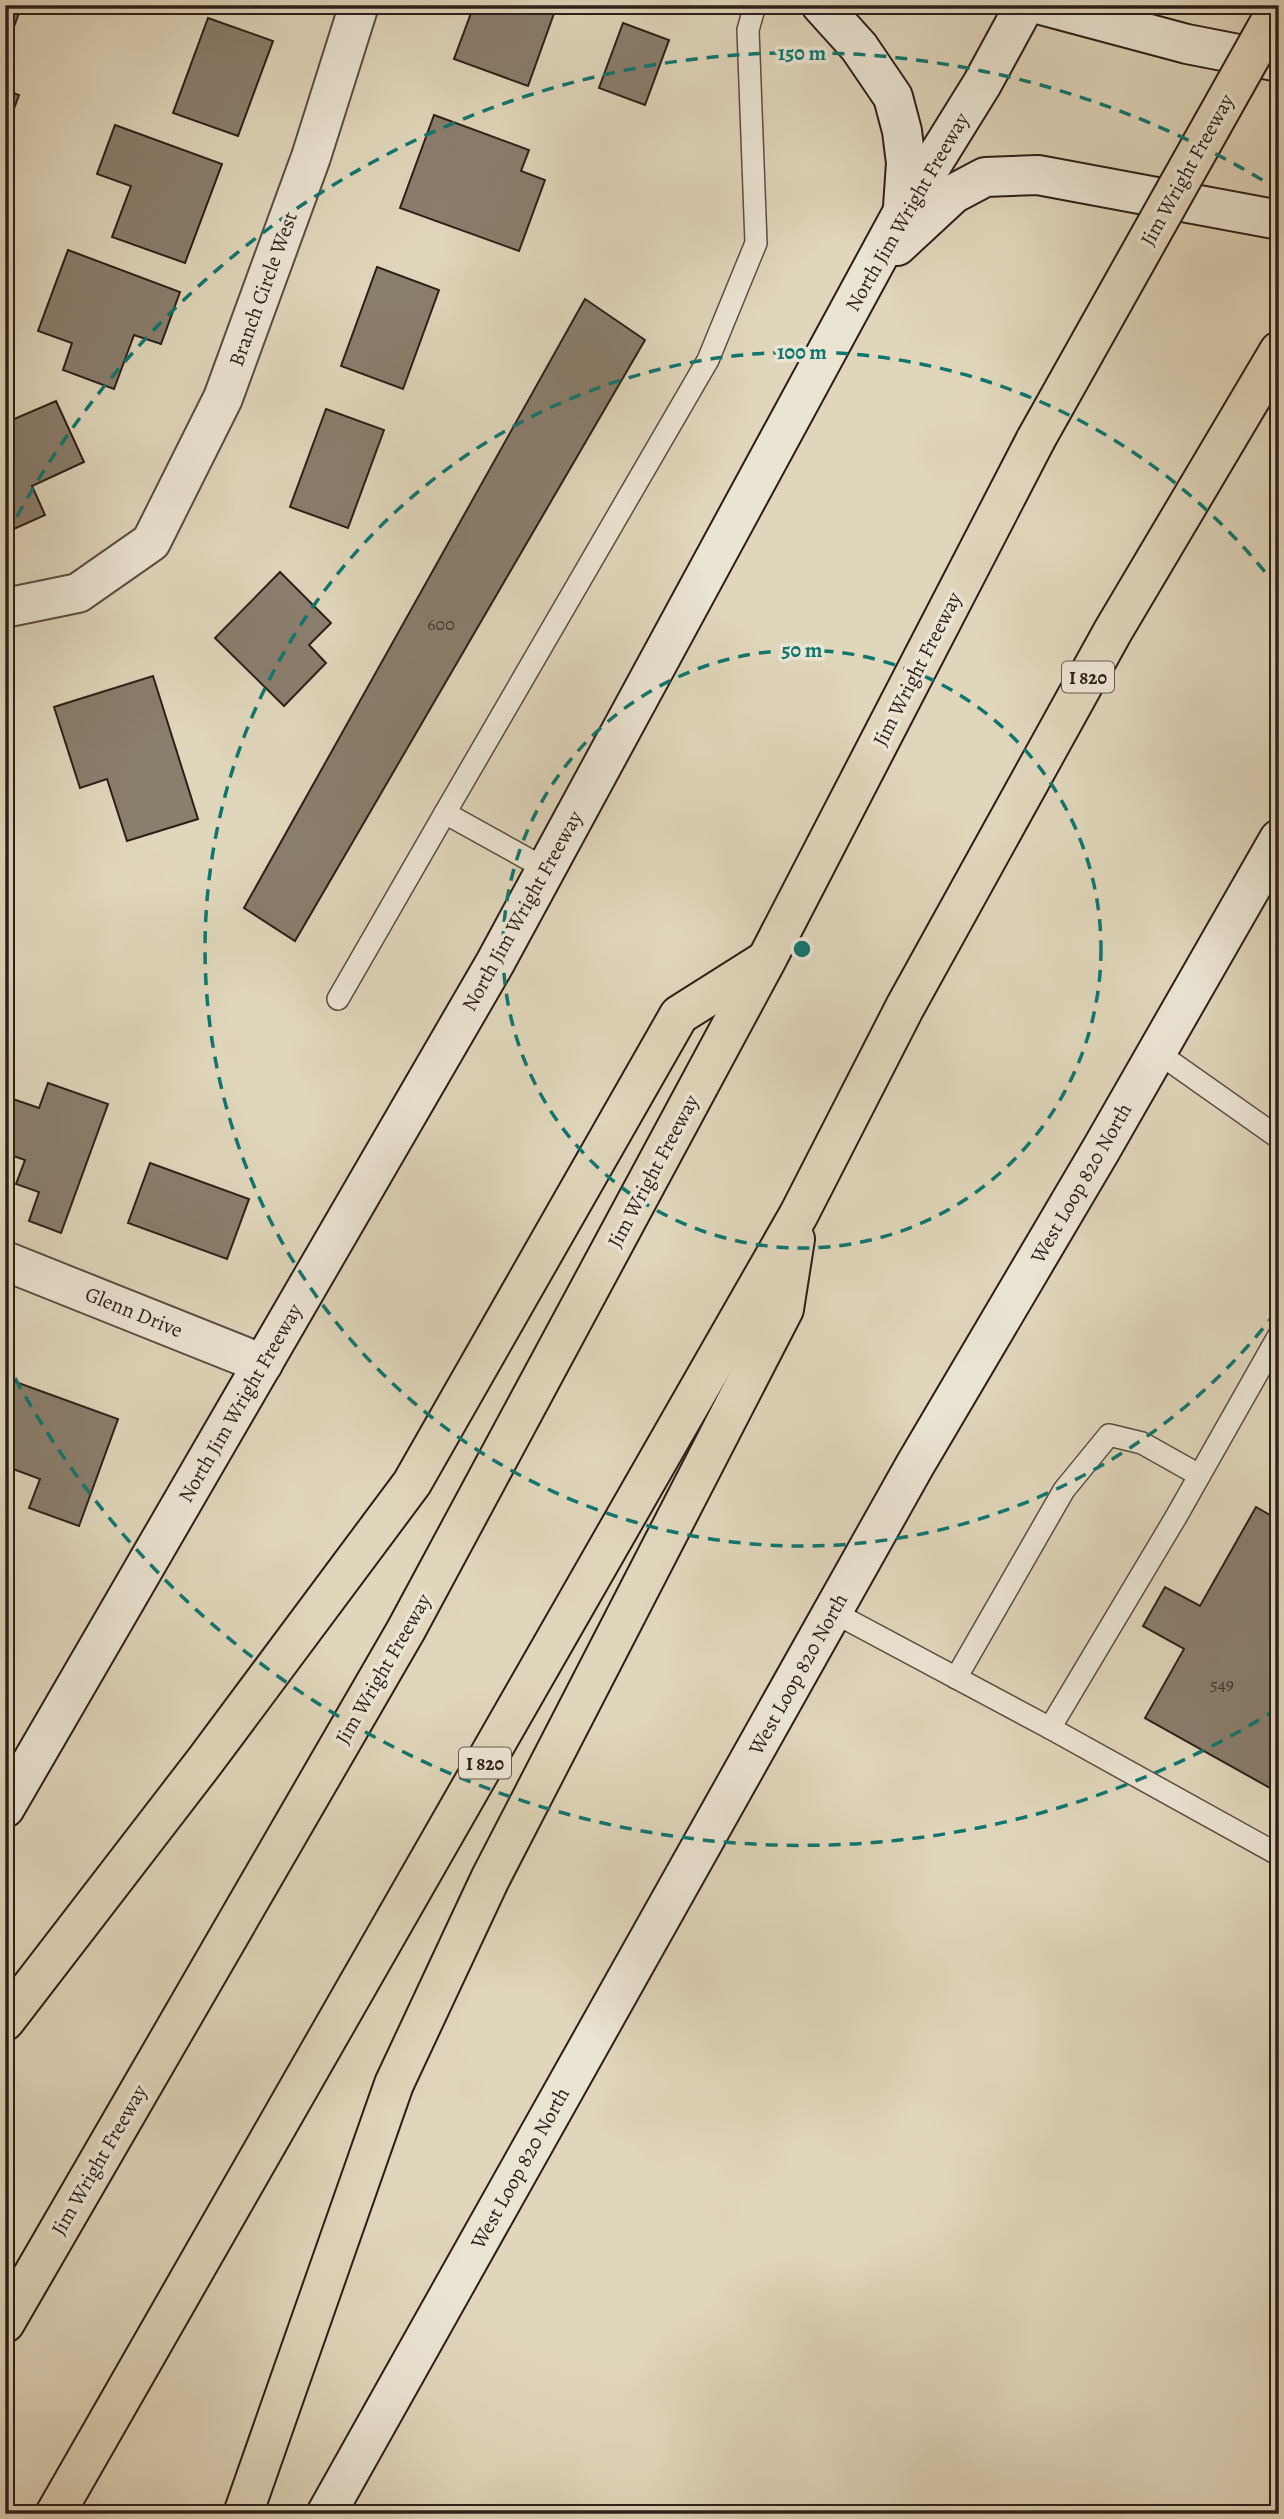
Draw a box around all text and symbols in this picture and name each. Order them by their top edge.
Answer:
text: 150 m [778,39,827,67]
street label: Jim Wright Freeway [1134,88,1241,251]
street label: North Jim Wright Freeway [839,107,976,317]
street label: Branch Circle West [222,208,304,370]
text: 100 m [777,338,827,366]
street label: Jim Wright Freeway [866,586,968,751]
house number: 600 [427,612,455,636]
text: 50 m [782,636,823,664]
road number: I 820 [1062,662,1114,692]
street label: North Jim Wright Freeway [455,805,589,1016]
centre of rings [790,937,814,961]
street label: Jim Wright Freeway [601,1089,705,1253]
street label: West Loop 820 North [1023,1098,1138,1269]
street label: Glenn Drive [81,1280,187,1344]
street label: North Jim Wright Freeway [172,1298,309,1508]
street label: Jim Wright Freeway [328,1588,438,1749]
street label: West Loop 820 North [741,1588,854,1761]
house number: 549 [1210,1672,1234,1696]
road number: I 820 [459,1748,511,1778]
street label: Jim Wright Freeway [44,2079,154,2240]
street label: West Loop 820 North [463,2082,576,2255]

